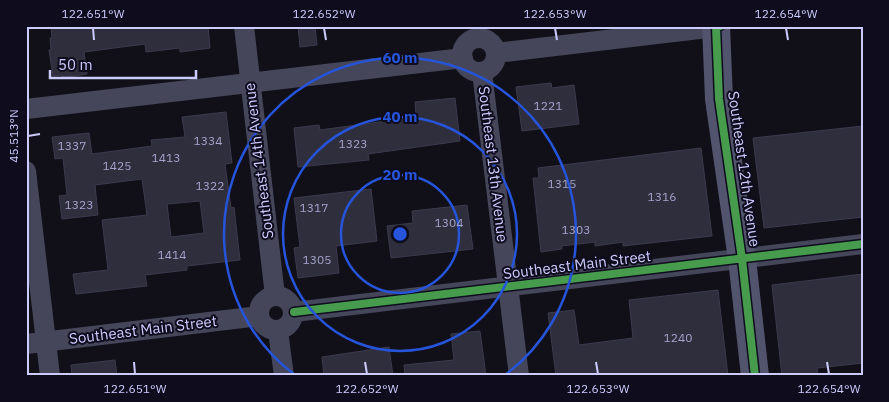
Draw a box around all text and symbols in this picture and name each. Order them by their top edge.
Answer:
text: 122.651°W [62,6,125,21]
text: 122.652°W [293,6,356,21]
text: 122.653°W [524,6,587,21]
text: 122.654°W [755,6,818,21]
scale bar [50,48,196,80]
text: 60 m [383,48,417,67]
text: 50 m [58,55,93,74]
street label: Southeast 14th Avenue [240,82,278,240]
street label: Southeast 13th Avenue [474,85,512,243]
street label: Southeast 12th Avenue [724,90,765,248]
house number: 1221 [534,98,562,113]
text: 40 m [383,107,417,126]
text: 45.513°N [6,109,21,163]
house number: 1334 [194,133,222,148]
house number: 1323 [339,136,367,151]
house number: 1337 [58,138,86,153]
house number: 1413 [152,150,180,165]
house number: 1425 [103,158,131,173]
text: 20 m [383,165,417,184]
house number: 1315 [548,176,576,191]
house number: 1322 [196,178,224,193]
house number: 1316 [648,189,676,204]
house number: 1323 [65,197,93,212]
house number: 1317 [300,200,328,215]
house number: 1304 [435,215,463,230]
house number: 1303 [562,222,590,237]
centre of rings [391,225,409,243]
street label: Southeast Main Street [502,246,652,283]
house number: 1414 [158,247,186,262]
house number: 1305 [303,252,331,267]
street label: Southeast Main Street [68,311,218,348]
house number: 1240 [664,330,692,345]
text: 122.651°W [104,381,167,396]
text: 122.652°W [336,381,399,396]
text: 122.653°W [567,381,630,396]
text: 122.654°W [798,381,861,396]

